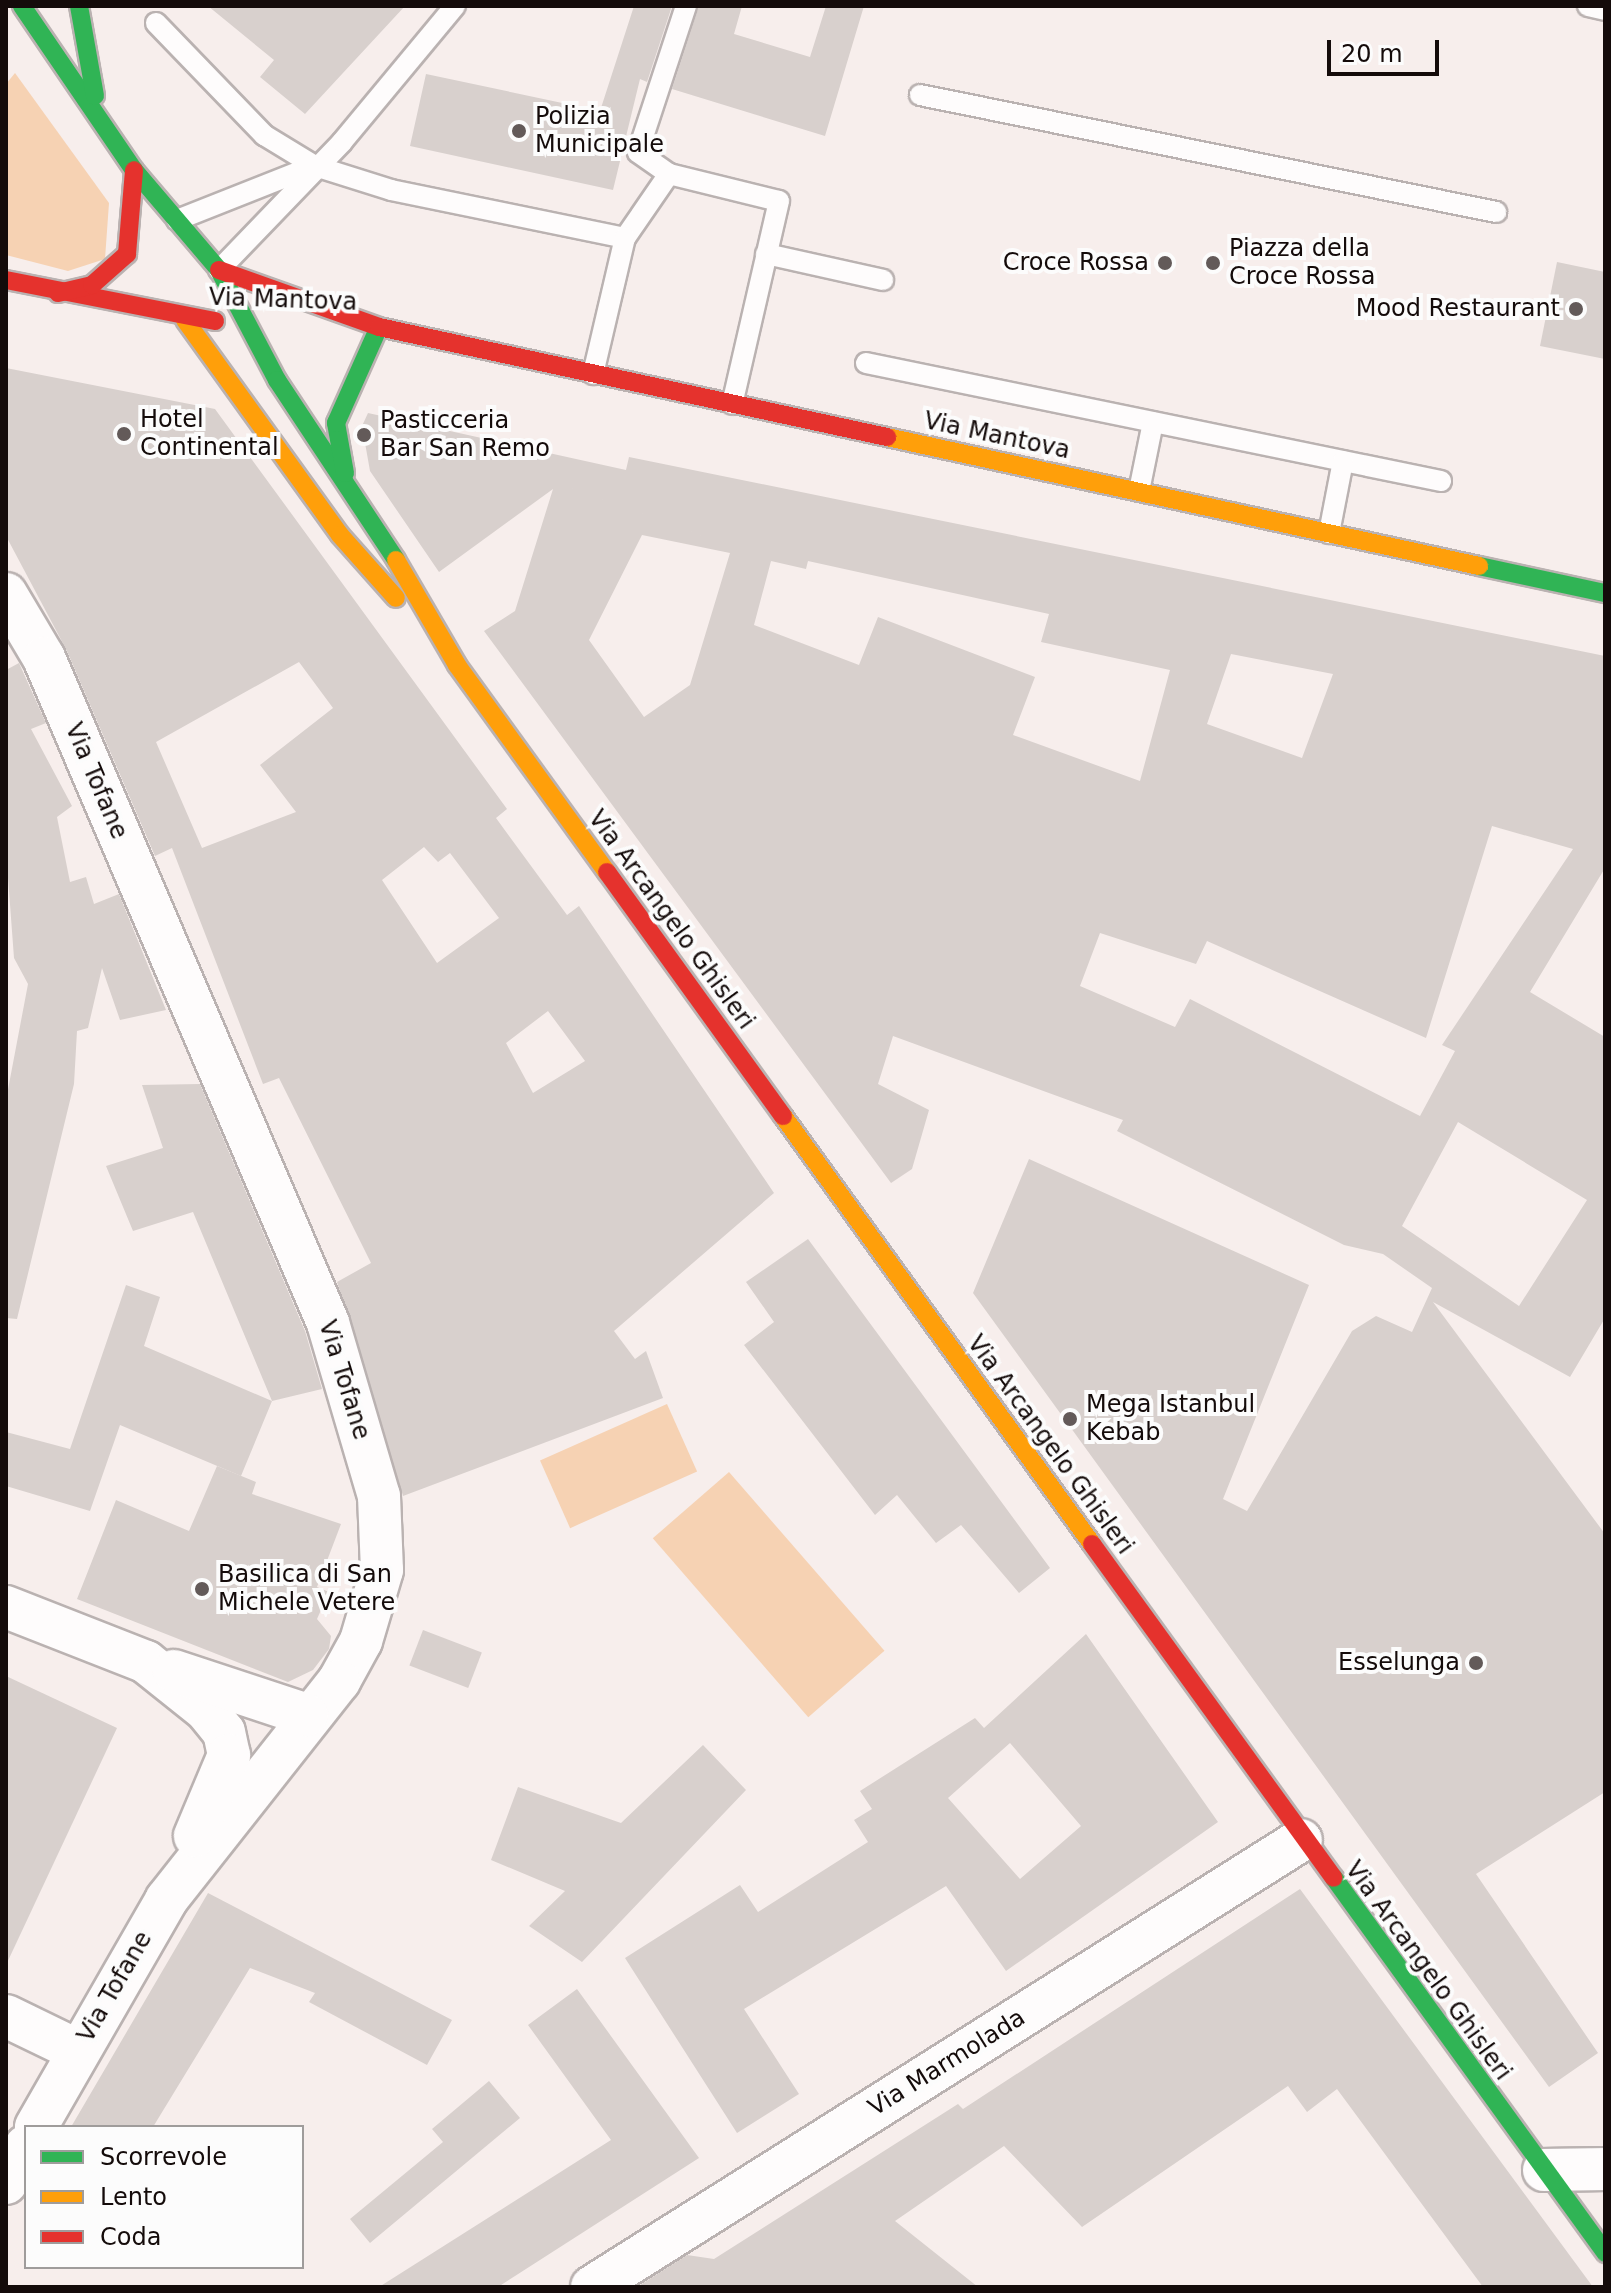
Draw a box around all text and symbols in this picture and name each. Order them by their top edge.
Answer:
scale bar [1331,24,1443,74]
text: 20 m [1341,40,1403,68]
place label: Polizia Municipale [535,103,664,159]
marker: Polizia Municipale [510,122,528,140]
place label: Piazza della Croce Rossa [1229,235,1375,291]
place label: Croce Rossa [1003,249,1149,277]
marker: Croce Rossa [1156,254,1174,272]
marker: Piazza della Croce Rossa [1204,254,1222,272]
street label: Via Mantova [208,283,358,317]
place label: Mood Restaurant [1356,295,1560,323]
marker: Mood Restaurant [1567,300,1585,318]
place label: Hotel Continental [140,406,279,462]
street label: Via Mantova [921,406,1073,466]
place label: Pasticceria Bar San Remo [380,407,550,463]
marker: Hotel Continental [115,425,133,443]
marker: Pasticceria Bar San Remo [355,426,373,444]
street label: Via Tofane [59,719,133,843]
street label: Via Arcangelo Ghisleri [582,805,760,1035]
street label: Via Tofane [312,1317,376,1443]
street label: Via Arcangelo Ghisleri [961,1330,1139,1560]
place label: Mega Istanbul Kebab [1086,1391,1255,1447]
marker: Mega Istanbul Kebab [1061,1410,1079,1428]
place label: Basilica di San Michele Vetere [218,1561,395,1617]
marker: Basilica di San Michele Vetere [193,1580,211,1598]
place label: Esselunga [1338,1649,1460,1677]
marker: Esselunga [1467,1654,1485,1672]
street label: Via Arcangelo Ghisleri [1339,1856,1517,2086]
street label: Via Tofane [72,1926,158,2048]
street label: Via Marmolada [863,2003,1031,2123]
legend [24,2125,304,2269]
text: Scorrevole [100,2143,227,2171]
text: Lento [100,2183,167,2211]
text: Coda [100,2223,161,2251]

